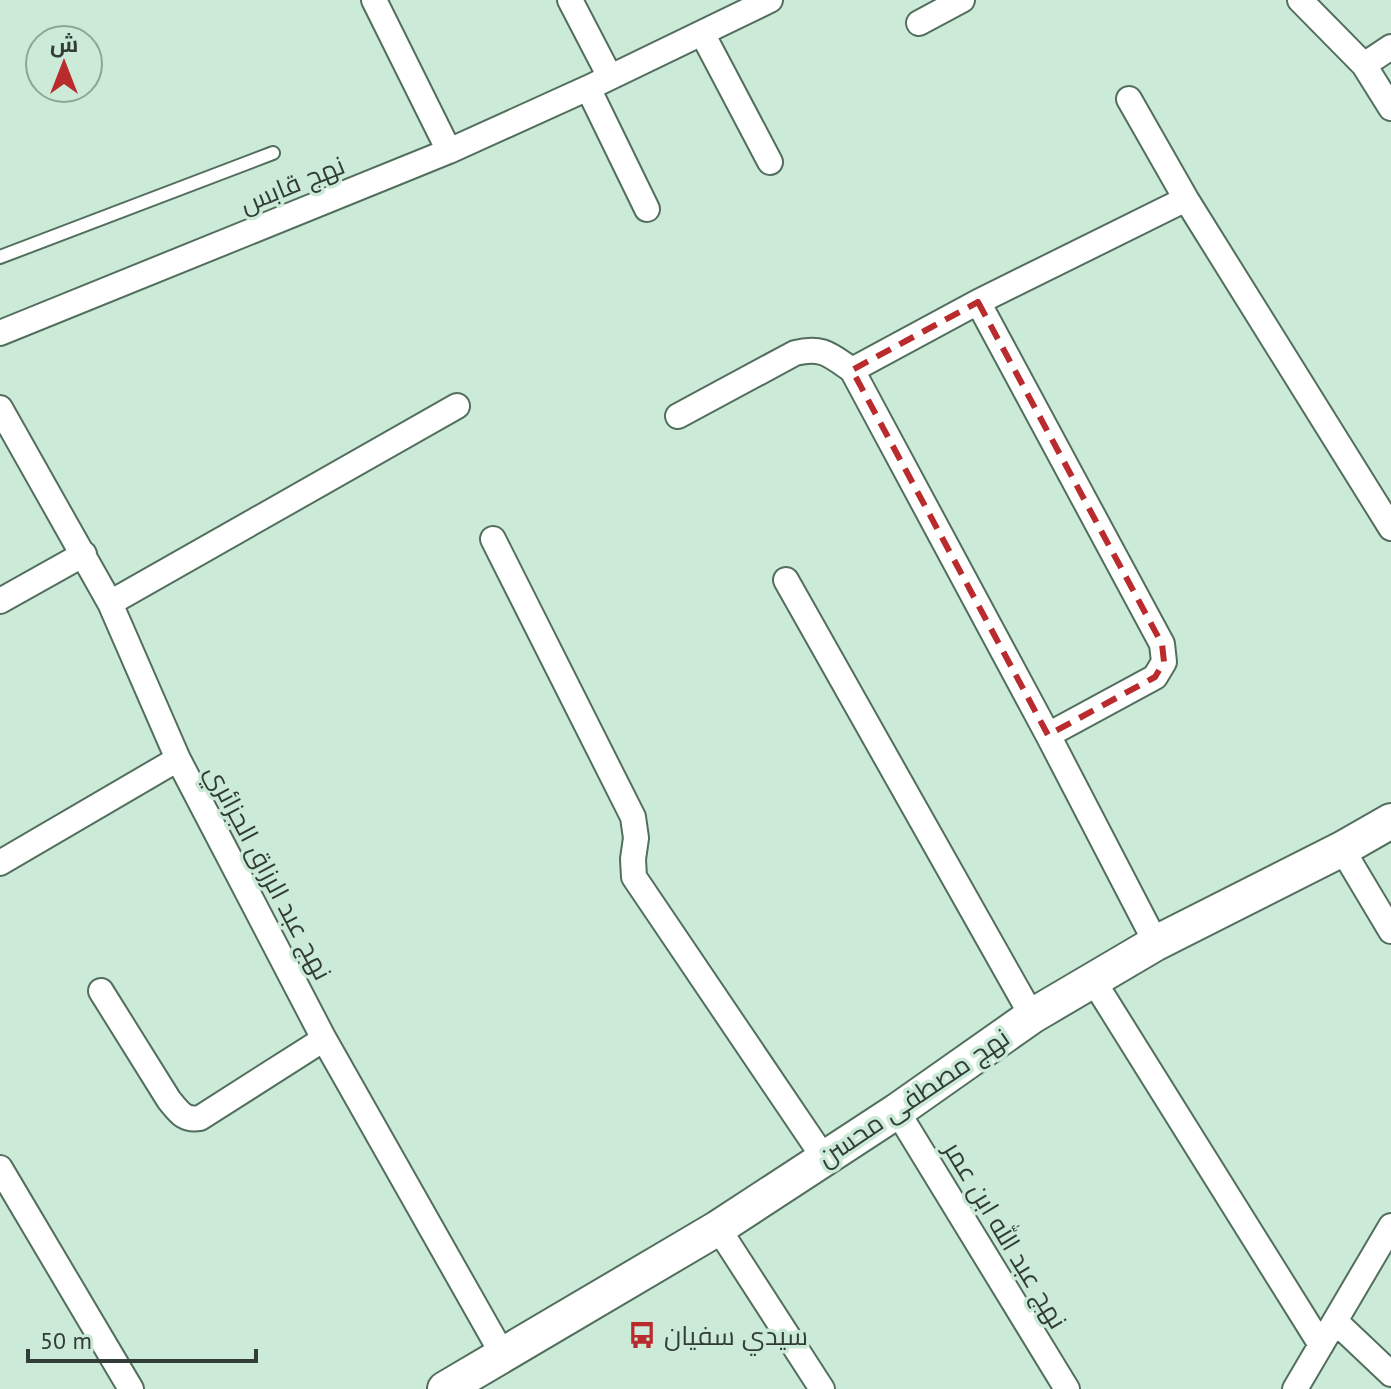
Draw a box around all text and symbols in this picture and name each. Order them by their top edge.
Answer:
north arrow [24,24,104,104]
text: ش [50,30,78,58]
street label: نهج قابس [235,148,350,221]
street label: نهج عبد الرزاق الجزائري [195,759,340,987]
street label: نهج مصطفى محسن [811,1020,1016,1174]
street label: نهج عبد الله ابن عمر [935,1134,1075,1335]
scale bar [28,1313,256,1363]
place label: سيدي سفيان [664,1319,808,1356]
bus stop icon: سيدي سفيان [627,1320,657,1350]
text: 50 m [40,1325,92,1356]

